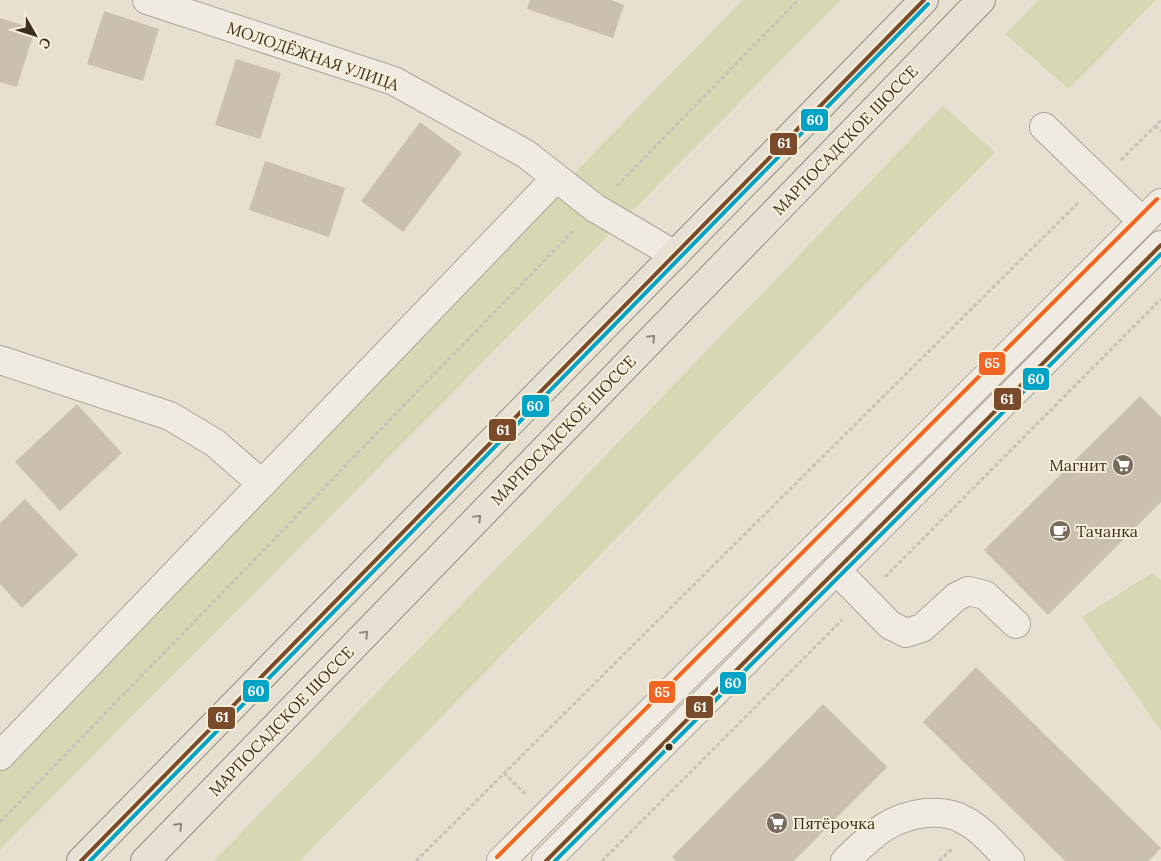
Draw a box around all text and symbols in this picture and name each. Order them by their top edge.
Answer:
north arrow [10,10,60,60]
street label: МОЛОДЁЖНАЯ УЛИЦА [224,17,403,95]
text: С [35,34,55,53]
street label: МАРПОСАДСКОЕ ШОССЕ [768,61,922,219]
line badge: 60 [800,108,829,132]
text: 60 [807,111,824,129]
line badge: 61 [769,132,798,156]
text: 61 [777,134,791,152]
one-way arrow [646,335,655,344]
street label: МАРПОСАДСКОЕ ШОССЕ [486,351,640,509]
line badge: 65 [978,351,1006,376]
text: 65 [984,354,1000,372]
line badge: 60 [1022,367,1050,391]
text: 60 [1028,370,1045,388]
line badge: 61 [993,387,1022,411]
text: 61 [1000,390,1014,408]
line badge: 60 [521,394,550,418]
text: 60 [527,397,544,415]
line badge: 61 [488,418,517,442]
text: 61 [496,421,510,439]
supermarket icon: Магнит [1111,453,1135,477]
place label: Магнит [1049,455,1107,475]
one-way arrow [472,514,481,523]
cafe icon: Тачанка [1048,519,1072,543]
place label: Тачанка [1076,521,1138,541]
one-way arrow [359,631,368,640]
street label: МАРПОСАДСКОЕ ШОССЕ [204,642,358,800]
line badge: 60 [719,671,747,695]
text: 60 [725,674,742,692]
line badge: 60 [242,679,270,703]
line badge: 65 [648,680,676,704]
text: 60 [248,682,265,700]
text: 65 [654,683,670,701]
line badge: 61 [685,695,714,719]
text: 61 [693,698,707,716]
line badge: 61 [207,706,236,730]
text: 61 [215,708,229,726]
unlabelled marker [664,742,674,752]
supermarket icon: Пятёрочка [765,811,789,835]
place label: Пятёрочка [793,813,875,833]
one-way arrow [173,823,182,832]

